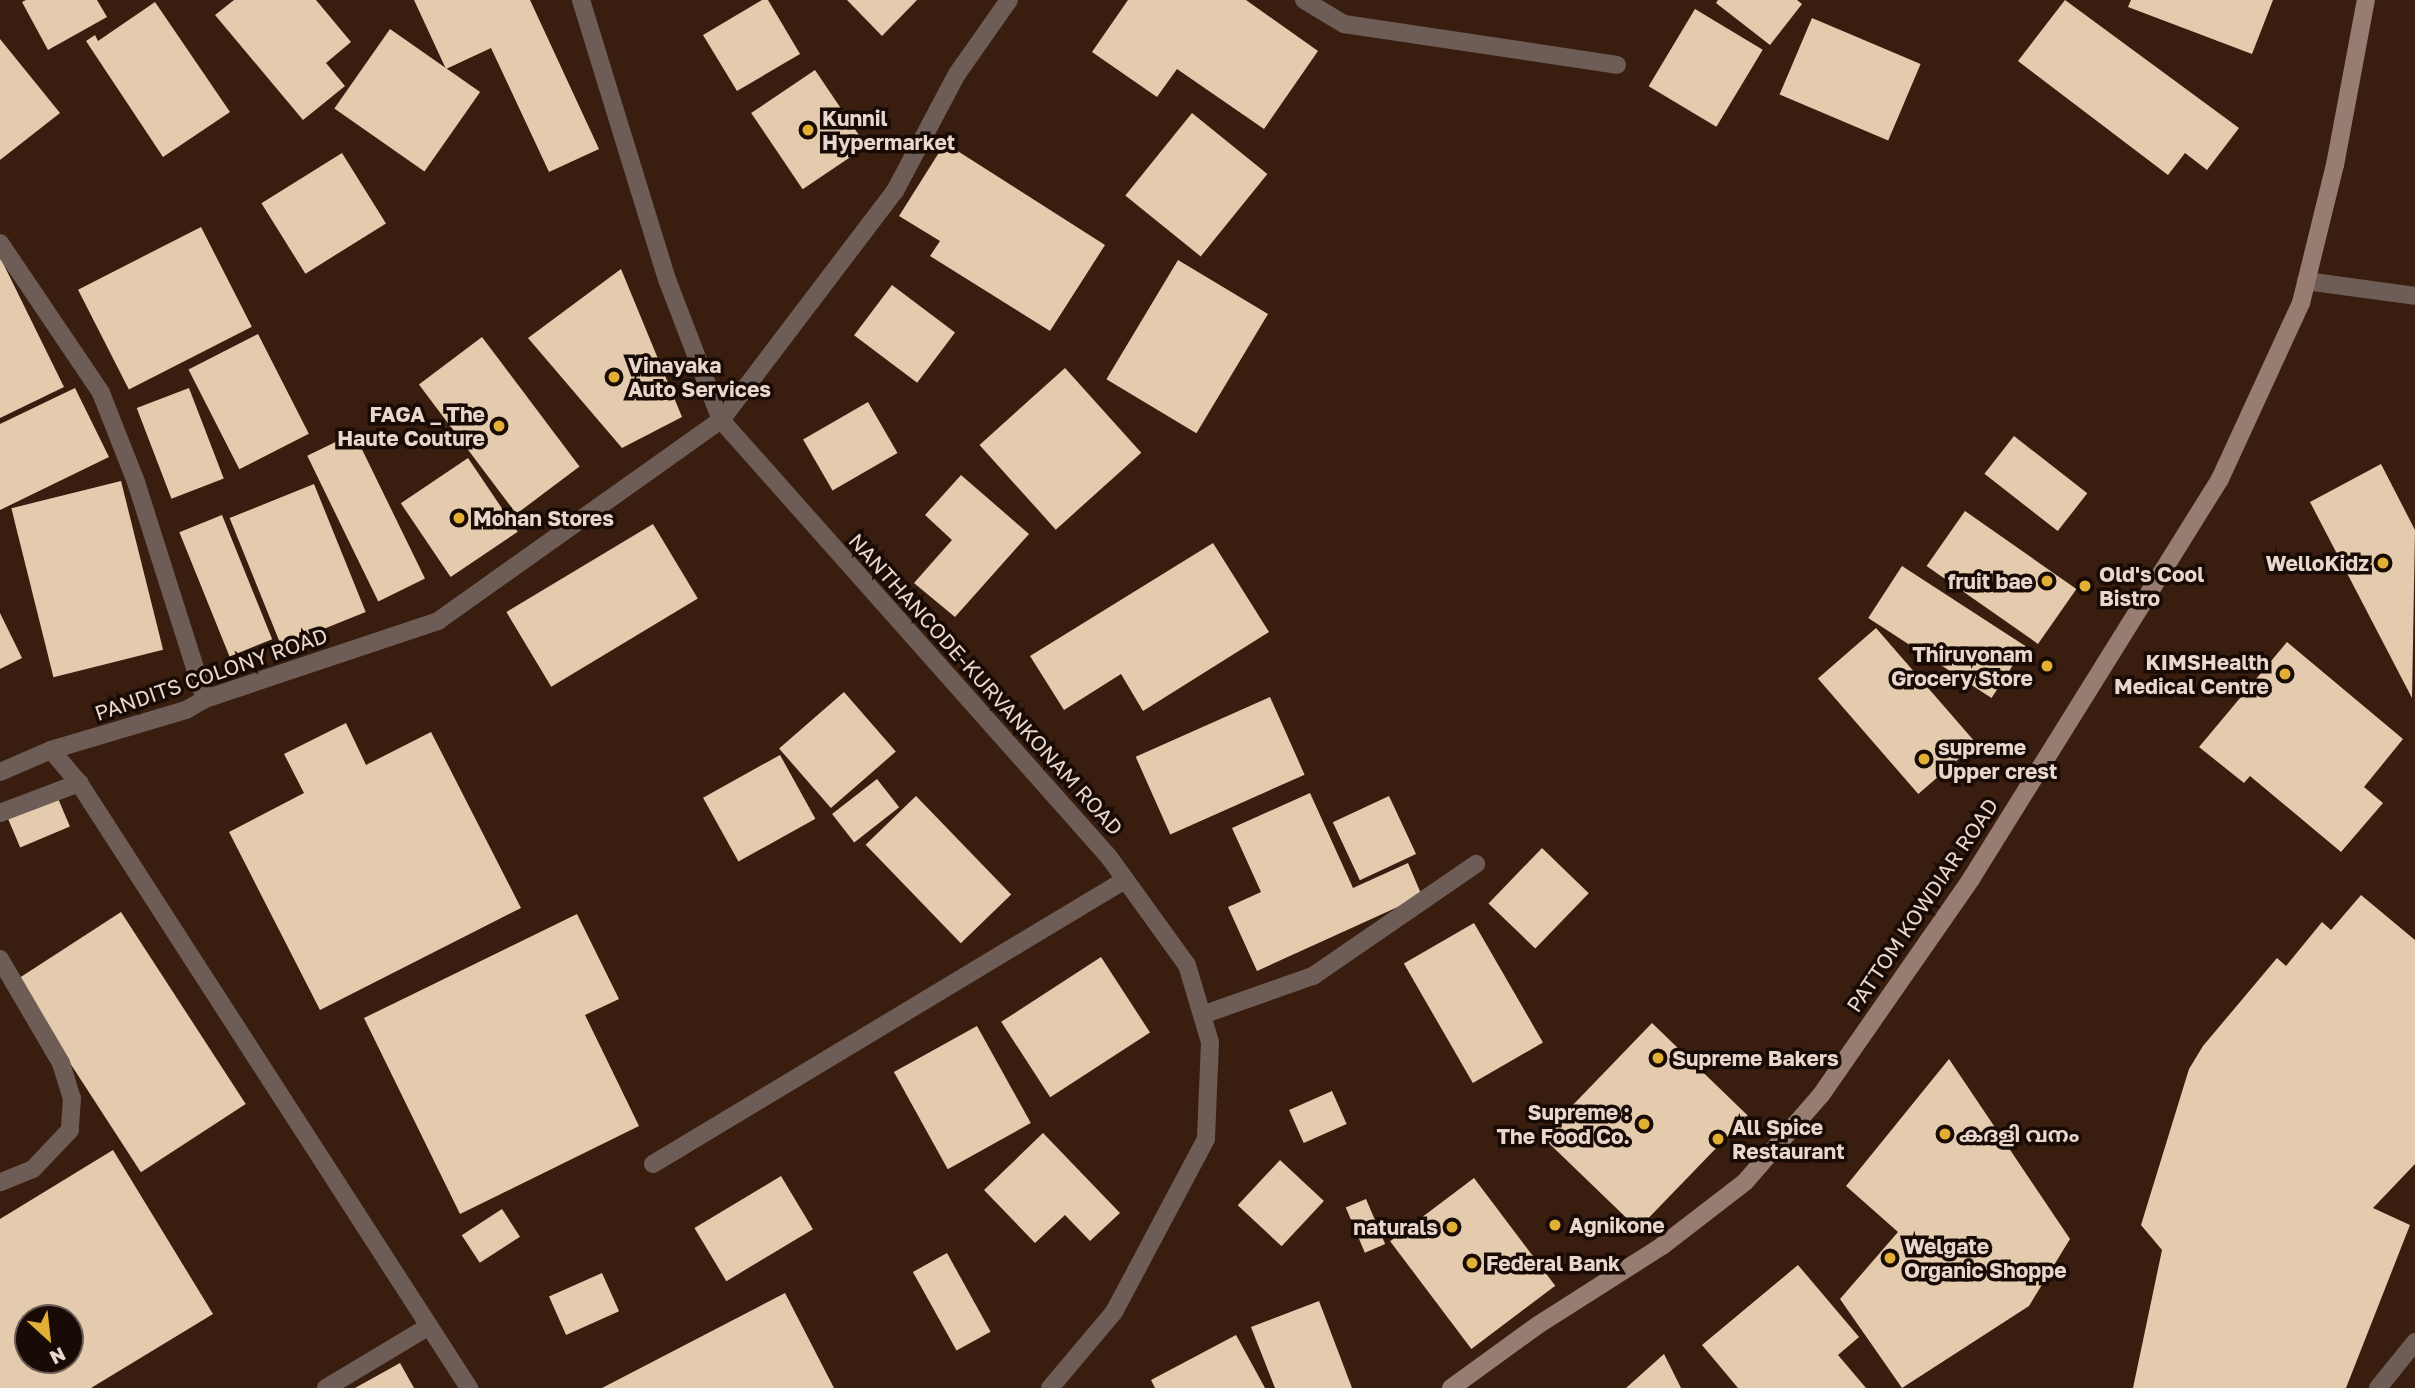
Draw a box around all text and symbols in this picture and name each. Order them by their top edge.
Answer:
place label: Kunnil Hypermarket [822,105,955,155]
marker: Kunnil Hypermarket [800,122,816,138]
place label: Vinayaka Auto Services [628,352,771,402]
marker: Vinayaka Auto Services [606,369,622,385]
place label: FAGA _ The Haute Couture [337,401,485,451]
marker: FAGA _ The Haute Couture [491,418,507,434]
place label: Mohan Stores [473,505,614,531]
marker: Mohan Stores [451,510,467,526]
street label: NANTHANCODE-KURVANKONAM ROAD [844,528,1128,840]
place label: WelloKidz [2265,550,2369,576]
marker: WelloKidz [2375,555,2391,571]
place label: Old's Cool Bistro [2099,561,2204,611]
place label: fruit bae [1948,568,2033,594]
marker: fruit bae [2039,573,2055,589]
marker: Old's Cool Bistro [2077,578,2093,594]
street label: PANDITS COLONY ROAD [91,622,331,726]
place label: Thiruvonam Grocery Store [1891,641,2033,691]
place label: KIMSHealth Medical Centre [2114,649,2269,699]
marker: Thiruvonam Grocery Store [2039,658,2055,674]
marker: KIMSHealth Medical Centre [2275,664,2295,684]
place label: supreme Upper crest [1938,734,2057,784]
marker: supreme Upper crest [1916,751,1932,767]
street label: PATTOM KOWDIAR ROAD [1841,793,2003,1017]
place label: Supreme Bakers [1672,1045,1839,1071]
marker: Supreme Bakers [1650,1050,1666,1066]
place label: Supreme : The Food Co. [1496,1099,1630,1149]
place label: All Spice Restaurant [1732,1114,1845,1164]
marker: Supreme : The Food Co. [1636,1116,1652,1132]
place label: കദളി വനം [1959,1121,2079,1147]
marker: കദളി വനം [1937,1126,1953,1142]
marker: All Spice Restaurant [1710,1131,1726,1147]
place label: Agnikone [1569,1212,1665,1238]
place label: naturals [1353,1214,1438,1240]
marker: Agnikone [1547,1217,1563,1233]
marker: naturals [1444,1219,1460,1235]
place label: Welgate Organic Shoppe [1904,1233,2067,1283]
place label: Federal Bank [1486,1250,1620,1276]
marker: Welgate Organic Shoppe [1882,1250,1898,1266]
marker: Federal Bank [1464,1255,1480,1271]
north arrow [14,1304,84,1374]
text: N [46,1343,70,1370]

